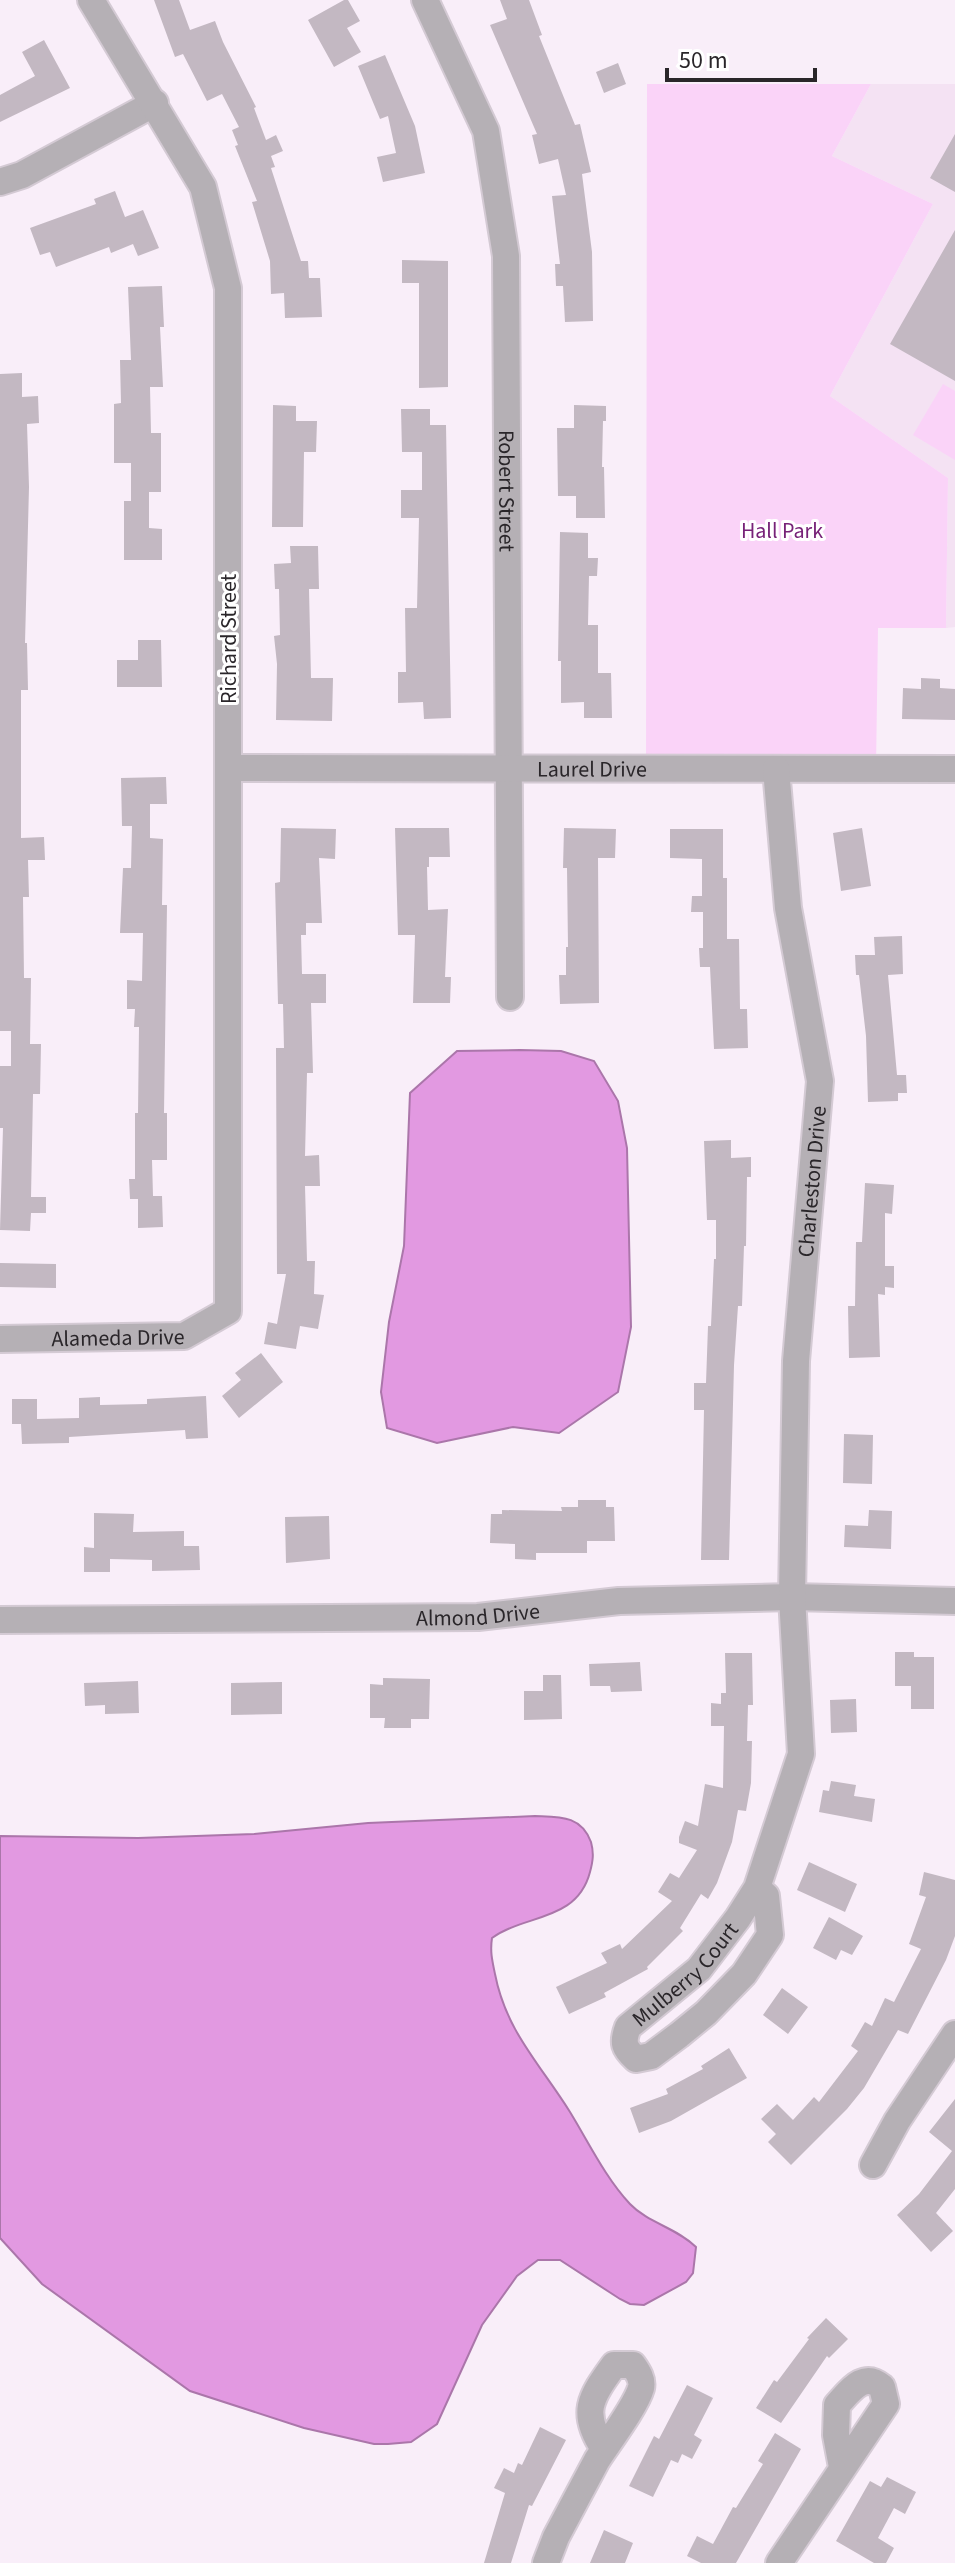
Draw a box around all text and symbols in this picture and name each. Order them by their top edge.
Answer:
scale bar [667,32,815,82]
text: 50 m [679,43,728,78]
street label: Robert Street [490,430,523,553]
park label: Hall Park [741,515,823,547]
street label: Richard Street [213,573,245,704]
street label: Laurel Drive [537,753,647,786]
street label: Charleston Drive [790,1104,835,1259]
street label: Alameda Drive [51,1321,185,1355]
street label: Almond Drive [416,1595,542,1634]
street label: Mulberry Court [625,1915,747,2035]

